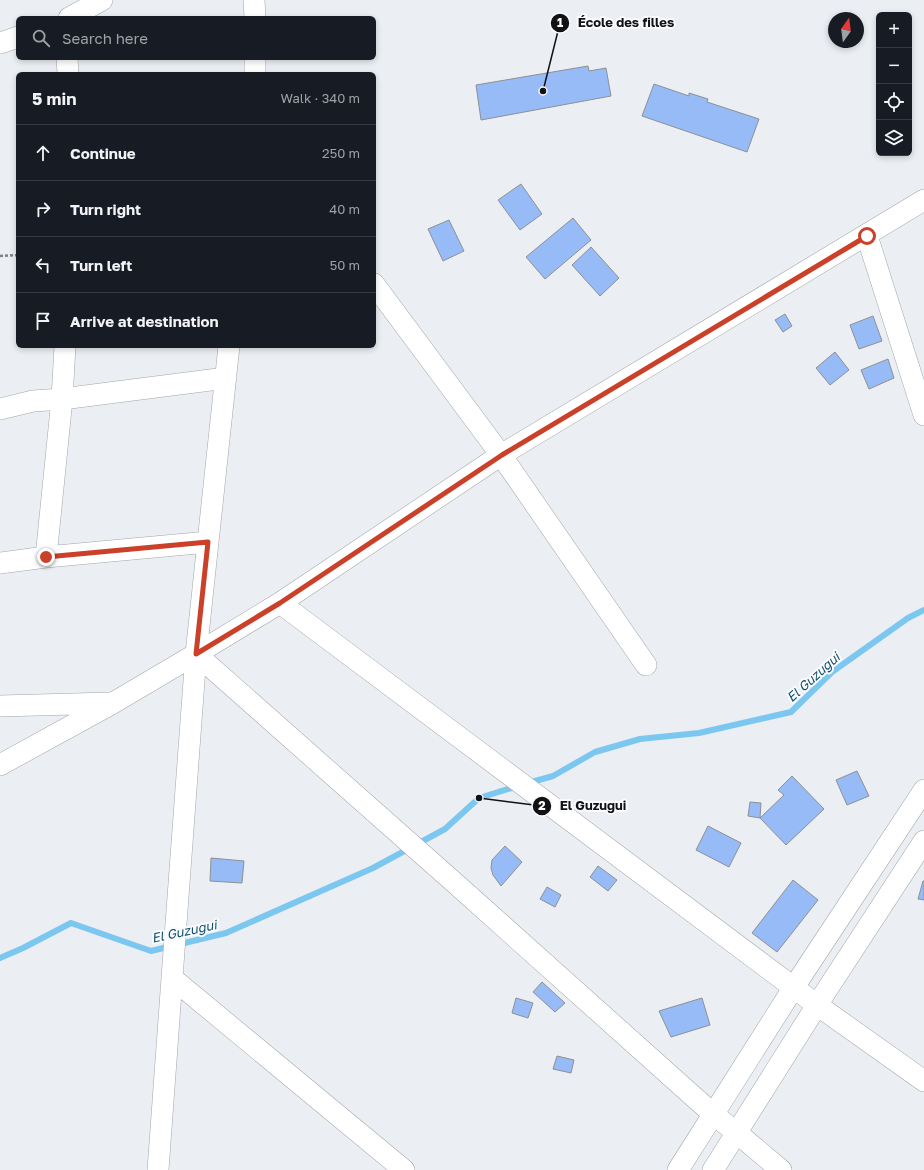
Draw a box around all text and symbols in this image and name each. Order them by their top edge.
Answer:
callout: École des filles [550,10,682,35]
north arrow [828,12,864,48]
map controls [876,12,912,156]
button: + [876,12,912,48]
text: École des filles [578,14,674,30]
text: 1 [557,15,563,30]
search box [16,16,376,60]
icon: search [30,27,52,49]
text: Search here [62,29,148,47]
button: − [876,48,912,84]
button: locate [876,84,912,120]
text: 5 min [32,88,76,109]
text: Walk · 340 m [280,90,360,106]
button: layers [876,120,912,156]
icon: ahead [32,142,54,164]
text: Continue [70,144,136,162]
text: 250 m [322,145,360,161]
icon: right [32,198,54,220]
text: Turn right [70,200,141,218]
text: 40 m [329,201,360,217]
route start [858,227,876,245]
icon: left [32,254,54,276]
text: Turn left [70,256,132,274]
text: 50 m [330,257,360,273]
icon: arrive [32,310,54,332]
text: Arrive at destination [70,312,219,330]
route end [37,548,55,566]
water label: El Guzugui [783,648,844,705]
callout: El Guzugui [532,793,635,818]
text: El Guzugui [560,797,626,813]
text: 2 [538,798,546,813]
water label: El Guzugui [150,916,220,946]

